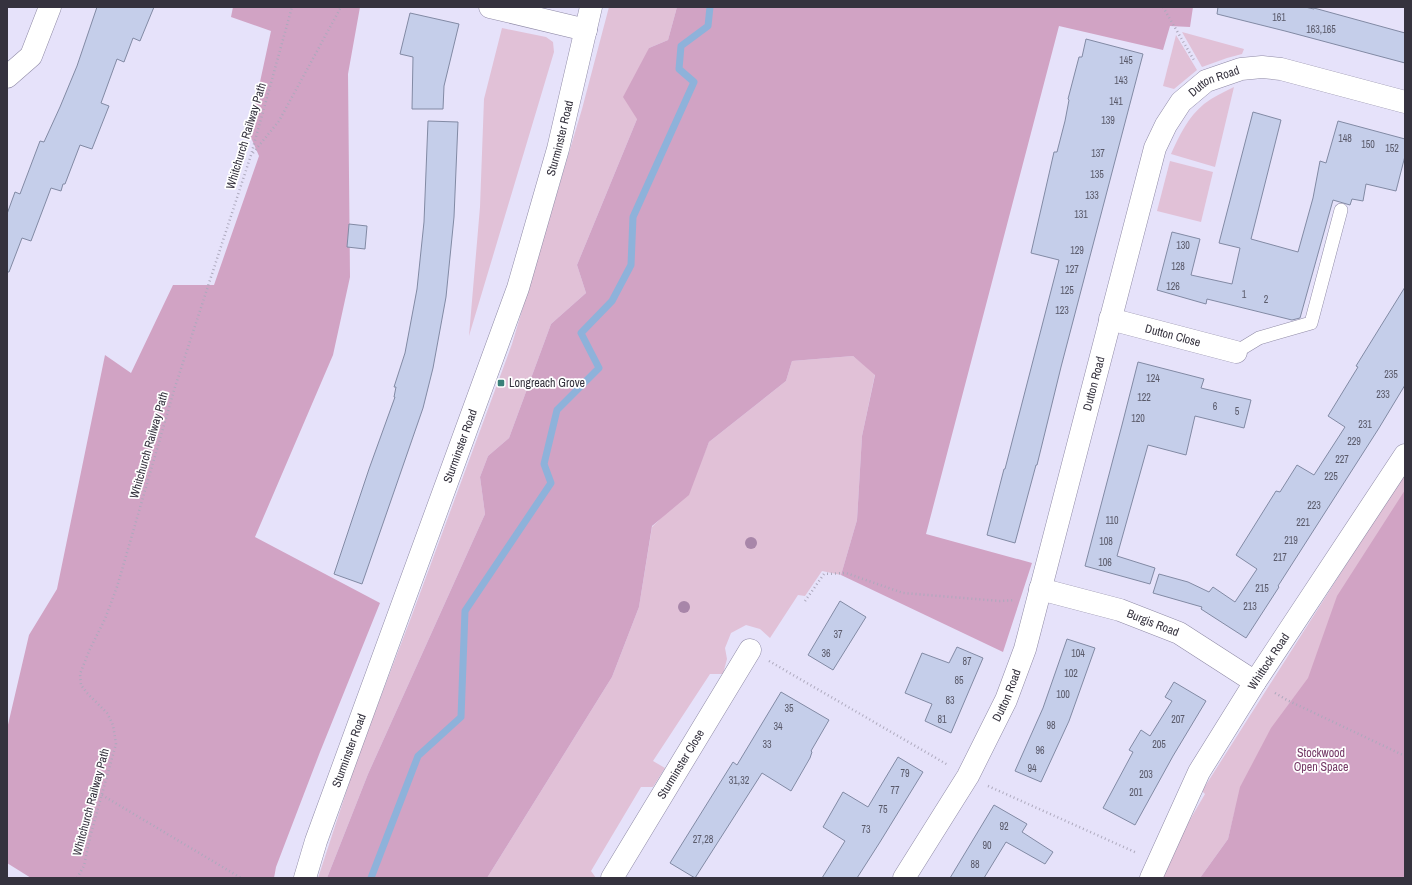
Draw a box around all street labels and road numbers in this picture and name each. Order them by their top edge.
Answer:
street label: Dutton Road [1185,62,1241,100]
street label: Whitchurch Railway Path [222,81,270,191]
street label: Sturminster Road [543,99,577,178]
street label: Dutton Close [1143,321,1202,350]
street label: Dutton Road [1079,355,1109,412]
street label: Whitchurch Railway Path [126,390,172,500]
street label: Sturminster Road [439,407,481,485]
street label: Burgis Road [1124,605,1181,640]
street label: Whittock Road [1244,630,1293,693]
street label: Dutton Road [989,667,1025,724]
street label: Sturminster Road [328,711,370,789]
street label: Sturminster Close [654,726,708,802]
street label: Whitchurch Railway Path [69,747,113,857]

